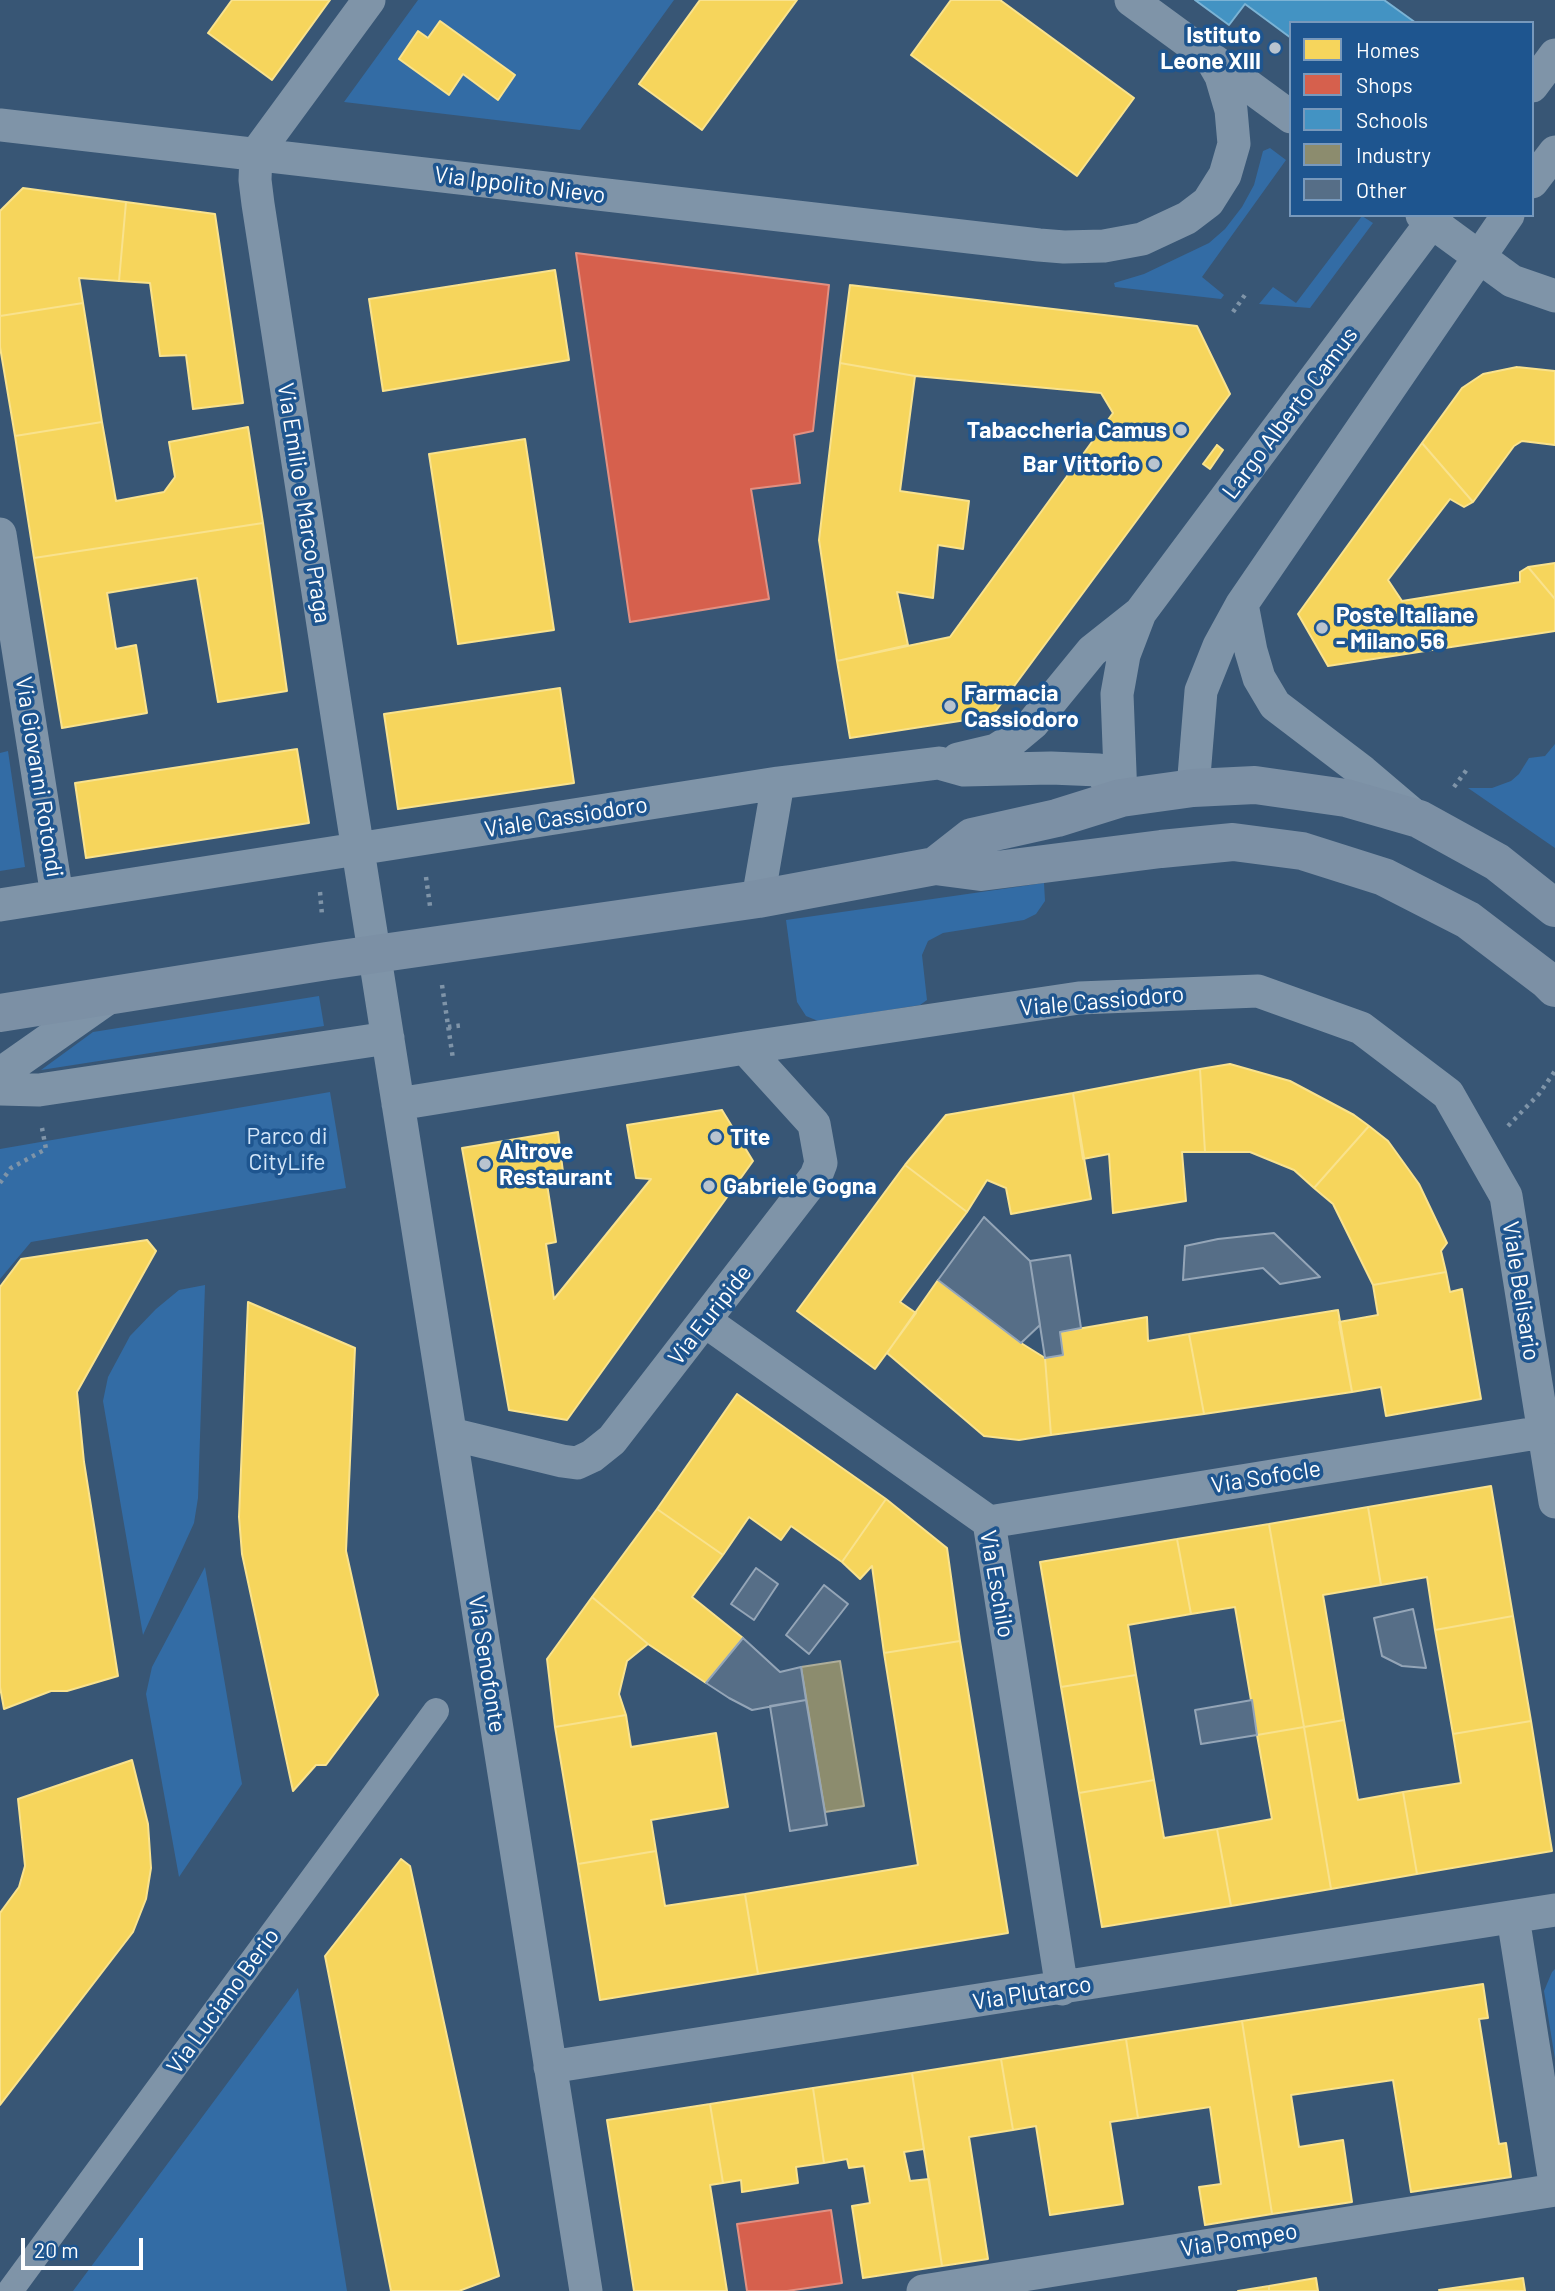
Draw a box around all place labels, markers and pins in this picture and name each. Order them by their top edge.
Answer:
place label: Istituto Leone XIII [1160,21,1261,75]
marker: Istituto Leone XIII [1267,40,1283,56]
place label: Tabaccheria Camus [967,416,1167,444]
marker: Tabaccheria Camus [1173,422,1189,438]
place label: Bar Vittorio [1022,450,1140,478]
marker: Bar Vittorio [1146,456,1162,472]
place label: Poste Italiane - Milano 56 [1336,601,1475,655]
marker: Poste Italiane - Milano 56 [1314,620,1330,636]
place label: Farmacia Cassiodoro [964,679,1079,733]
marker: Farmacia Cassiodoro [942,698,958,714]
place label: Tite [730,1123,770,1151]
marker: Tite [708,1129,724,1145]
place label: Altrove Restaurant [499,1137,612,1191]
marker: Altrove Restaurant [477,1156,493,1172]
place label: Gabriele Gogna [723,1172,877,1200]
marker: Gabriele Gogna [701,1178,717,1194]

